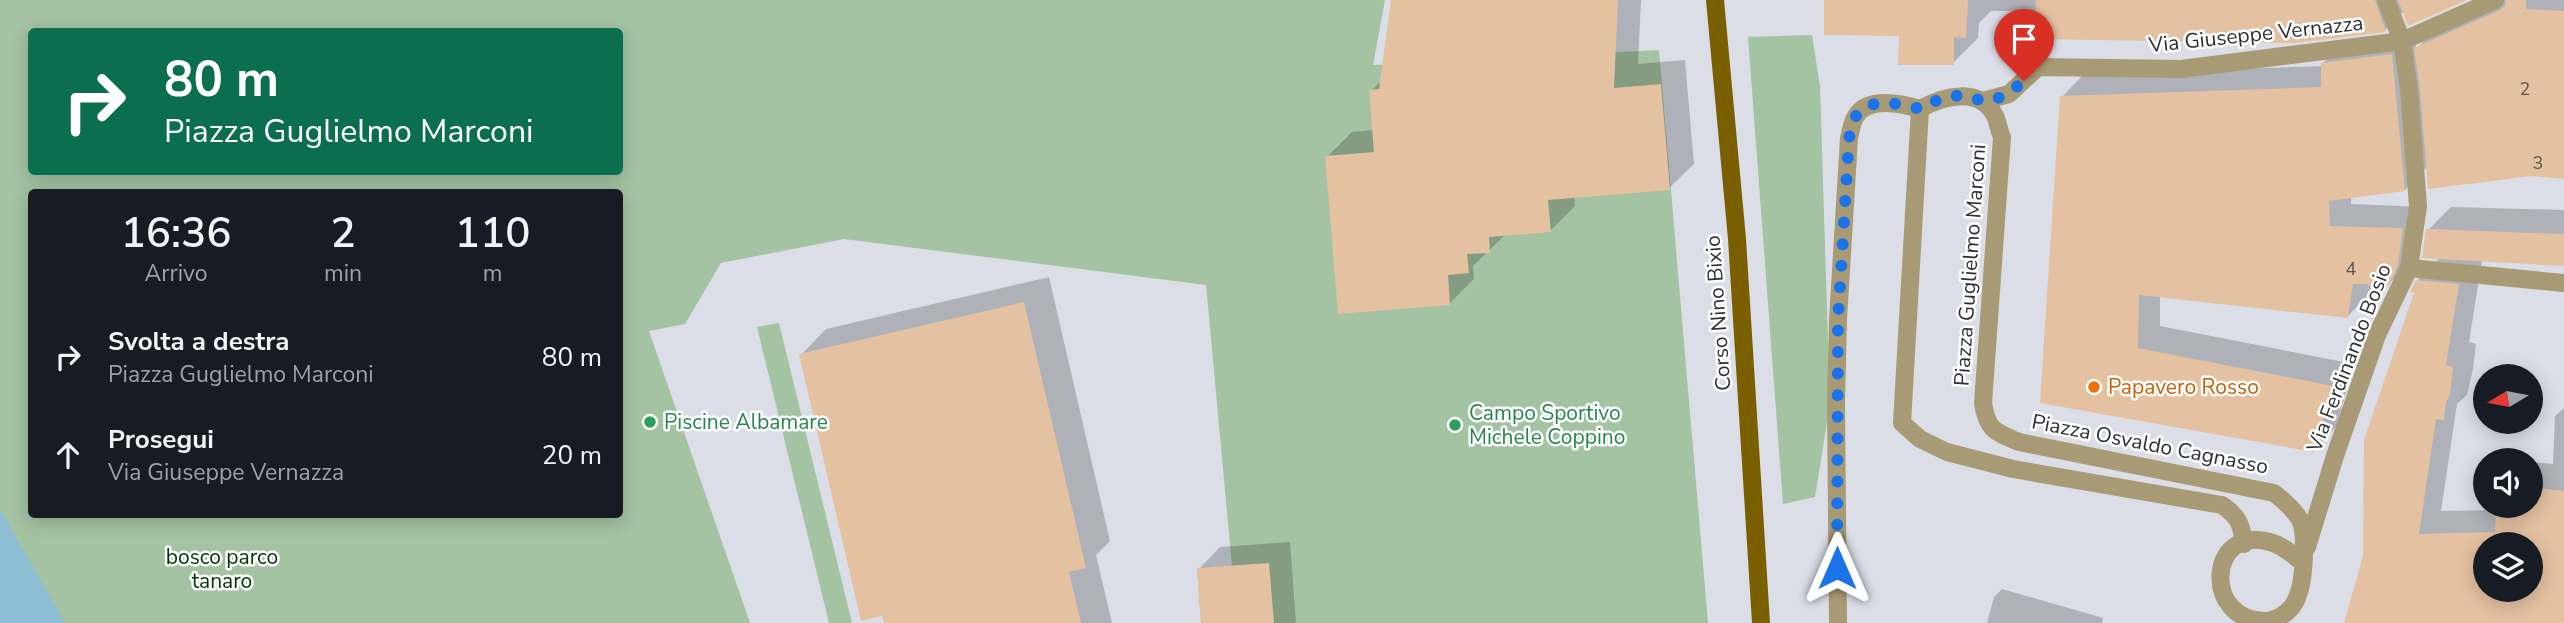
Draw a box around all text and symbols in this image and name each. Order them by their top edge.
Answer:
pin [1994,9,2054,81]
street label: Via Giuseppe Vernazza [2146,9,2365,59]
icon: arrive [2005,20,2043,58]
text: 80 m [164,46,279,113]
icon: right [49,56,140,147]
house number: 2 [2520,77,2530,101]
text: Piazza Guglielmo Marconi [164,110,534,153]
street label: Piazza Guglielmo Marconi [1948,143,1992,387]
house number: 3 [2533,151,2543,175]
text: 16:36 [121,205,231,262]
text: 2 [330,205,356,262]
text: 110 [455,205,530,262]
street label: Corso Nino Bixio [1699,234,1737,392]
house number: 4 [2346,257,2357,281]
text: Arrivo [144,258,208,289]
text: min [324,258,362,289]
text: m [483,258,502,289]
street label: Via Ferdinando Bosio [2300,260,2398,457]
text: Svolta a destra [108,324,290,359]
icon: right [49,338,87,376]
text: 80 m [542,340,602,375]
text: Piazza Guglielmo Marconi [108,359,374,390]
north arrow [2473,364,2543,434]
map controls [2473,364,2543,602]
place label: Papavero Rosso [2108,373,2259,401]
marker: Papavero Rosso [2086,379,2102,395]
place label: Campo Sportivo Michele Coppino [1469,399,1625,451]
street label: Piazza Osvaldo Cagnasso [2029,407,2271,481]
place label: Piscine Albamare [664,408,828,436]
marker: Piscine Albamare [642,414,658,430]
marker: Campo Sportivo Michele Coppino [1447,417,1463,433]
text: Prosegui [108,422,214,457]
icon: ahead [49,436,87,474]
text: 20 m [542,438,602,473]
button: sound [2473,448,2543,518]
text: Via Giuseppe Vernazza [108,457,344,488]
position arrow [1800,531,1874,605]
button: layers [2473,532,2543,602]
park label: bosco parco tanaro [166,543,278,595]

